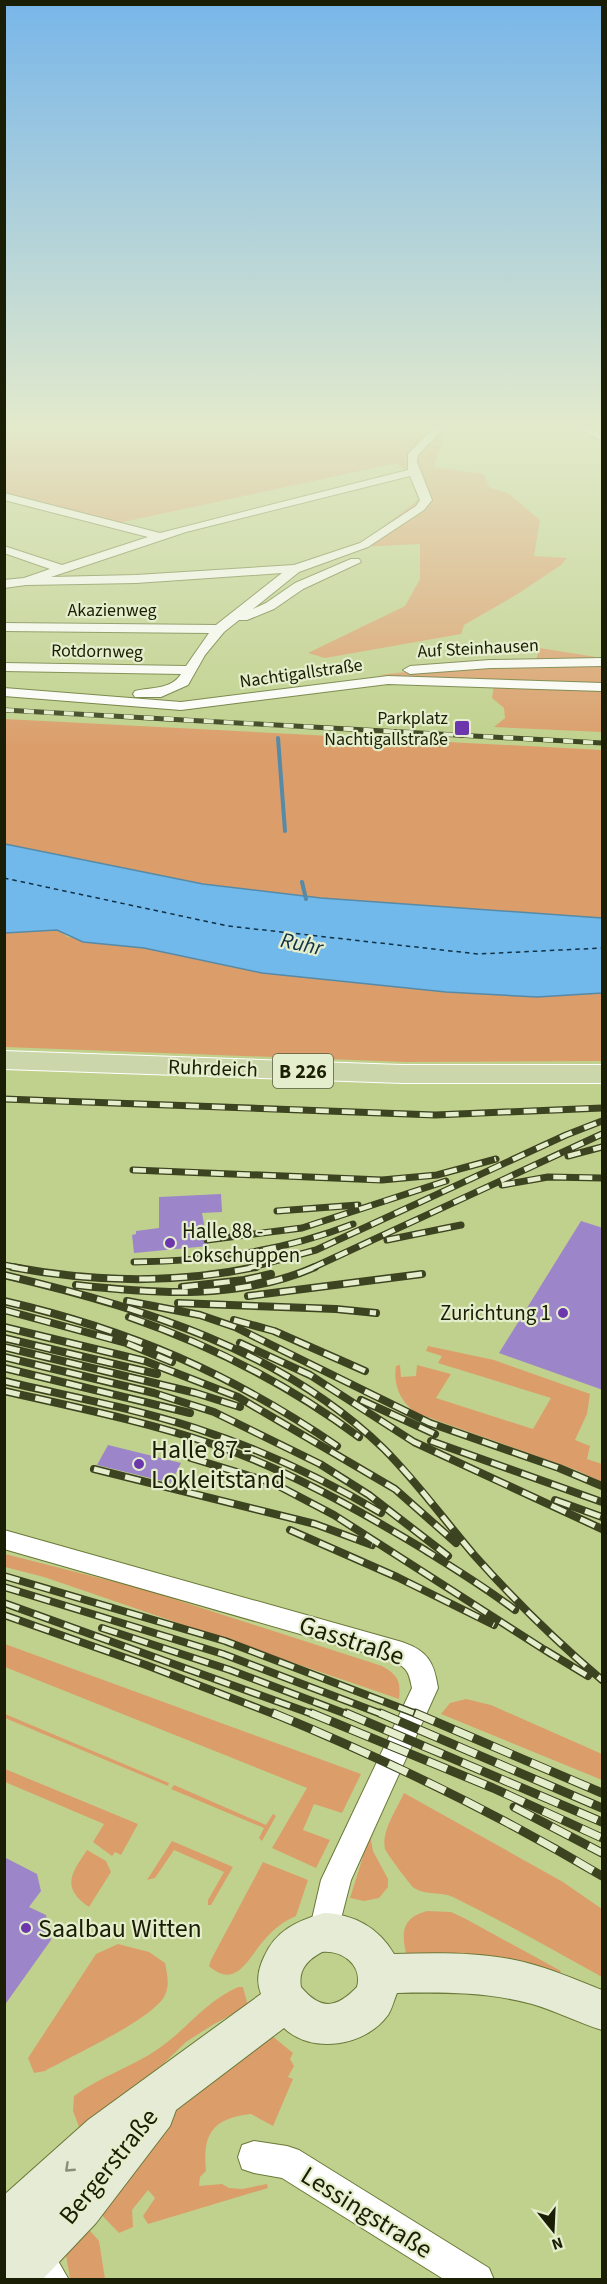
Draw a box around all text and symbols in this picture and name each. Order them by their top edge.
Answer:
street label: Akazienweg [67,598,157,623]
street label: Auf Steinhausen [417,633,539,664]
street label: Rotdornweg [51,638,143,665]
street label: Nachtigallstraße [238,652,364,694]
place label: Parkplatz Nachtigallstraße [324,706,448,752]
marker: Parkplatz Nachtigallstraße [453,719,471,737]
water label: Ruhr [278,924,327,964]
street label: Ruhrdeich [167,1051,259,1085]
road number: B 226 [273,1054,333,1088]
place label: Halle 88 - Lokschuppen [182,1216,300,1270]
marker: Halle 88 - Lokschuppen [163,1236,177,1250]
place label: Zurichtung 1 [440,1298,551,1328]
marker: Zurichtung 1 [556,1306,570,1320]
place label: Halle 87 - Lokleitstand [151,1431,285,1498]
marker: Halle 87 - Lokleitstand [132,1457,146,1471]
street label: Gasstraße [294,1606,409,1675]
place label: Saalbau Witten [38,1910,202,1947]
marker: Saalbau Witten [19,1921,33,1935]
street label: Bergerstraße [50,2100,167,2232]
street label: Lessingstraße [294,2157,440,2268]
one-way arrow [65,2161,75,2172]
north arrow [523,2200,583,2260]
text: N [549,2231,566,2255]

